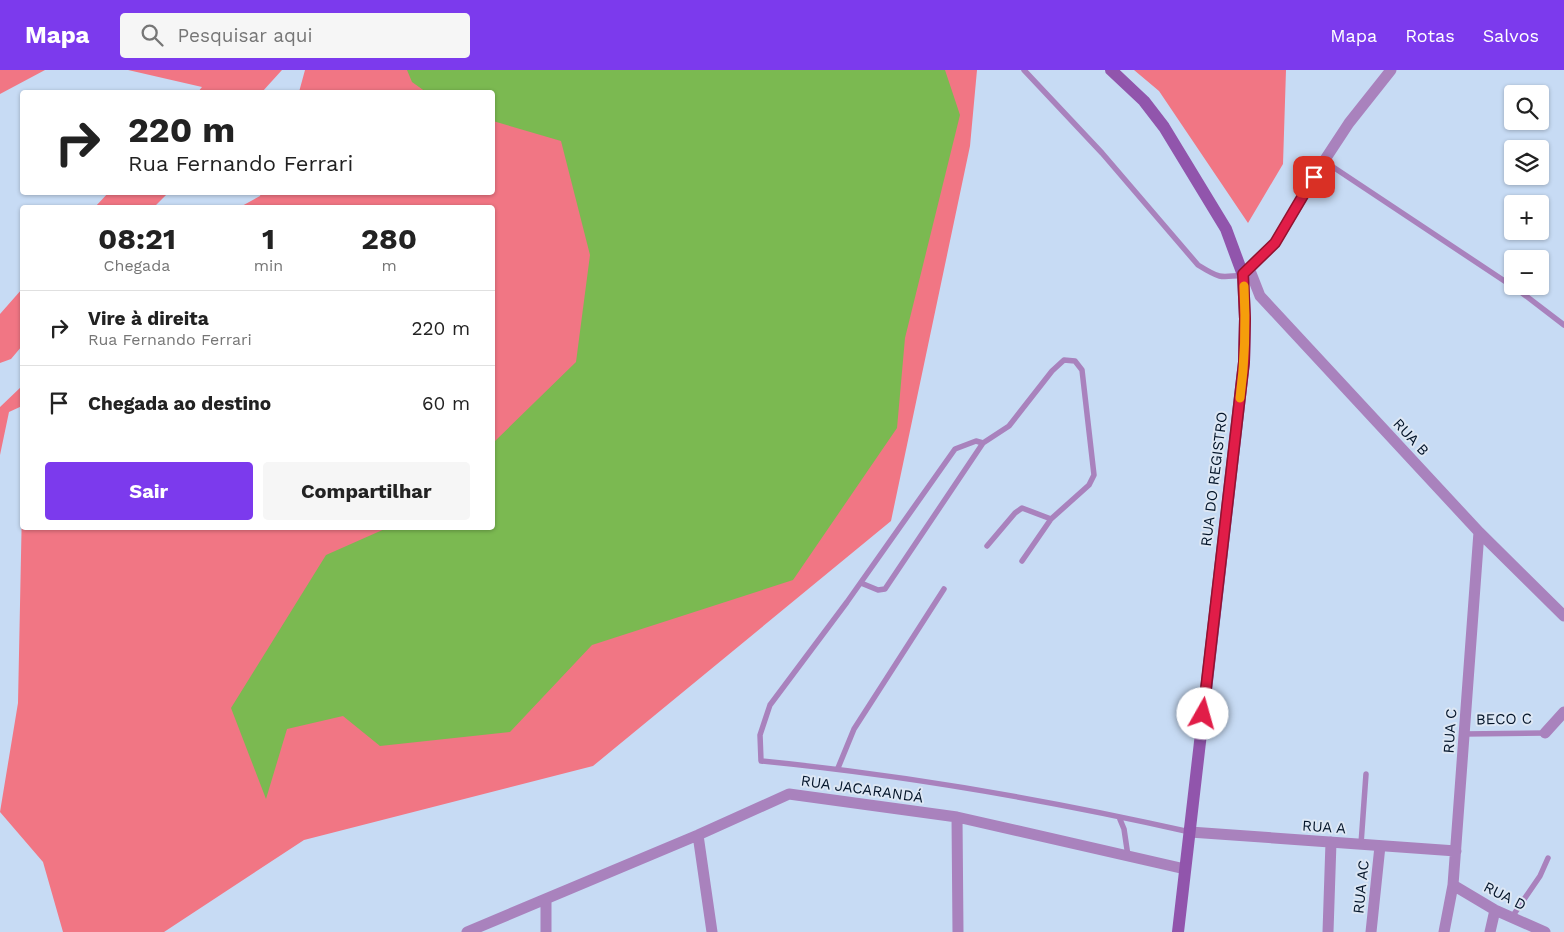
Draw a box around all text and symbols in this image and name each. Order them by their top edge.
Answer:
search box [120,13,470,58]
text: Mapa [25,21,90,49]
icon: search [138,21,166,49]
text: Pesquisar aqui [178,24,313,47]
text: Mapa [1330,25,1377,46]
text: Rotas [1405,25,1455,46]
text: Salvos [1483,25,1539,46]
map controls [1504,85,1549,295]
button: search [1504,85,1549,130]
text: 220 m [128,109,235,151]
icon: right [45,110,110,175]
button: layers [1504,140,1549,185]
text: Rua Fernando Ferrari [128,151,353,176]
pin [1293,156,1335,198]
icon: arrive [1300,163,1328,191]
button: + [1504,195,1549,240]
text: 08:21 [98,221,176,256]
text: 1 [262,221,275,256]
text: 280 [361,221,417,256]
button: − [1504,250,1549,295]
text: Chegada [104,256,170,275]
text: min [254,256,283,275]
text: m [381,256,397,275]
text: Vire à direita [88,307,209,330]
icon: right [45,314,73,342]
text: 220 m [411,317,470,340]
text: Rua Fernando Ferrari [88,330,252,349]
icon: arrive [45,389,73,417]
text: Chegada ao destino [88,392,271,415]
text: 60 m [422,392,470,415]
street label: RUA DO REGISTRO [1197,411,1231,547]
street label: RUA B [1389,415,1433,459]
button: Sair [45,462,253,520]
button: Compartilhar [263,462,470,520]
position arrow [1176,687,1228,739]
street label: RUA C [1439,708,1461,754]
street label: BECO C [1476,710,1532,728]
street label: RUA JACARANDÁ [800,771,924,807]
street label: RUA A [1301,816,1347,838]
street label: RUA AC [1349,859,1373,915]
street label: RUA D [1481,878,1529,914]

